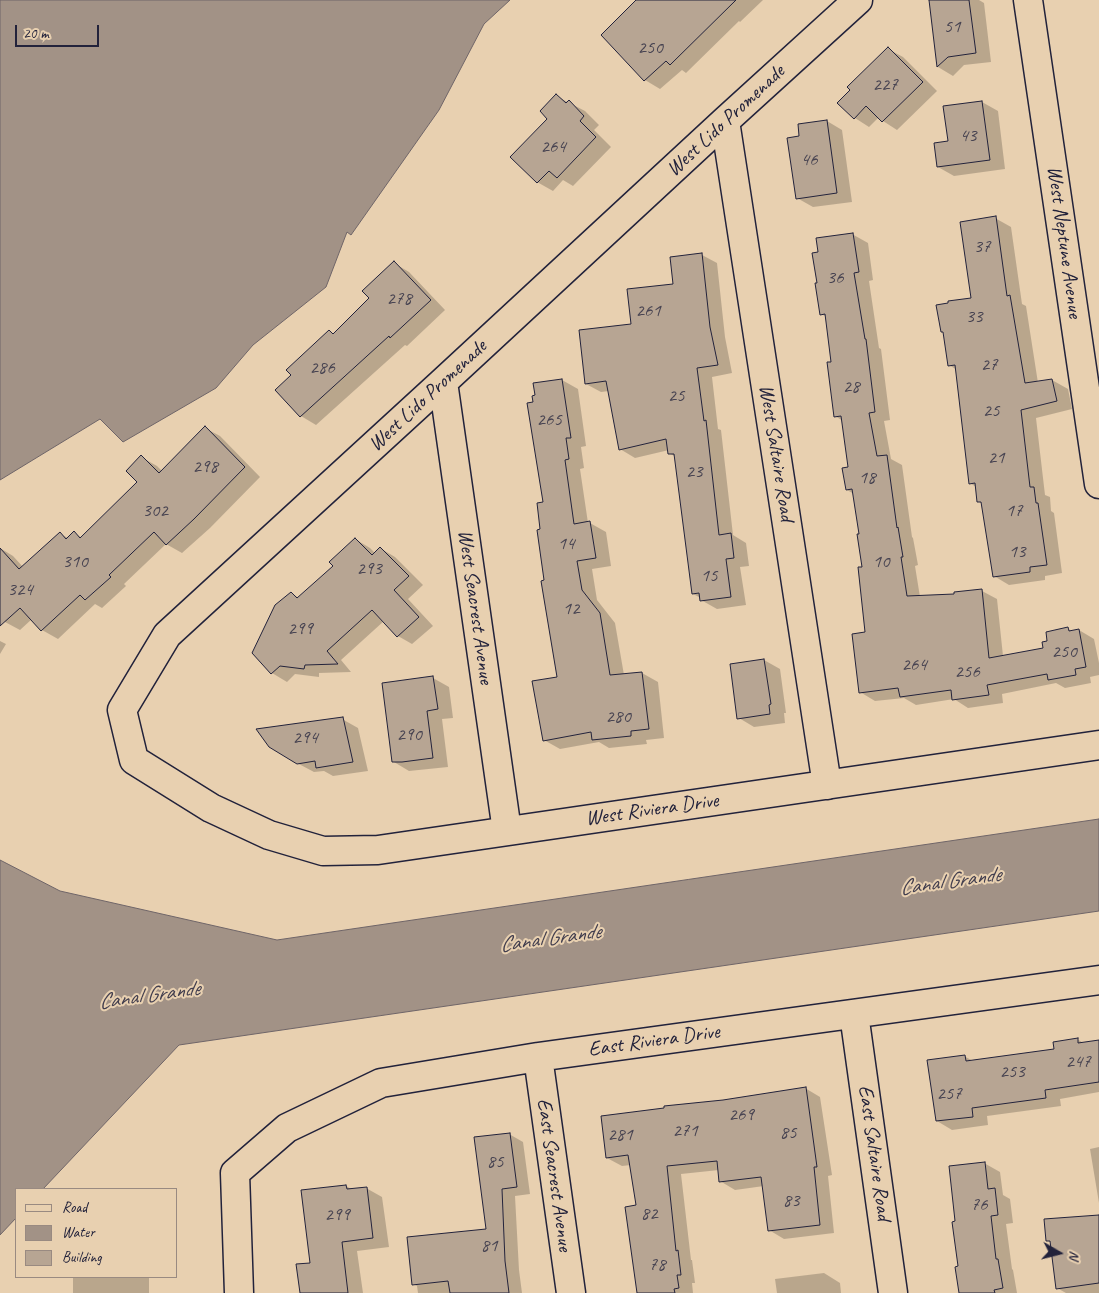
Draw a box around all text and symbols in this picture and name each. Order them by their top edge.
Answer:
scale bar [18,15,101,47]
house number: 51 [943,16,961,38]
text: 20 m [23,24,49,43]
house number: 250 [637,37,663,59]
street label: West Lido Promenade [662,60,790,182]
house number: 227 [872,74,898,96]
house number: 43 [959,125,977,147]
house number: 264 [540,136,566,158]
house number: 46 [800,149,818,171]
street label: West Neptune Avenue [1041,164,1087,320]
house number: 37 [973,236,991,258]
house number: 36 [826,267,844,289]
house number: 278 [386,288,412,310]
house number: 261 [635,300,661,322]
house number: 33 [965,306,983,328]
street label: West Lido Promenade [364,335,492,457]
house number: 27 [980,354,998,376]
house number: 286 [309,357,335,379]
house number: 28 [842,376,860,398]
street label: West Saltaire Road [753,383,799,523]
house number: 25 [667,385,685,407]
house number: 25 [982,400,1000,422]
house number: 265 [536,409,562,431]
house number: 21 [987,447,1005,469]
house number: 298 [192,456,218,478]
house number: 23 [685,461,703,483]
house number: 18 [858,467,876,489]
house number: 302 [142,500,168,522]
house number: 17 [1005,500,1023,522]
street label: West Seacrest Avenue [452,528,498,686]
house number: 14 [557,533,575,555]
house number: 13 [1008,541,1026,563]
house number: 310 [62,551,88,573]
house number: 10 [872,551,890,573]
house number: 293 [356,558,382,580]
house number: 15 [700,565,718,587]
house number: 324 [7,579,33,601]
house number: 12 [562,598,580,620]
house number: 299 [287,618,313,640]
house number: 250 [1051,641,1077,663]
house number: 264 [901,654,927,676]
house number: 256 [954,661,980,683]
house number: 280 [605,706,631,728]
house number: 290 [396,724,422,746]
house number: 294 [292,727,318,749]
street label: West Riviera Drive [584,788,720,832]
water label: Canal Grande [898,862,1002,902]
water label: Canal Grande [498,919,602,959]
water label: Canal Grande [97,976,201,1016]
street label: East Riviera Drive [587,1019,721,1063]
house number: 247 [1065,1051,1091,1073]
house number: 253 [999,1061,1025,1083]
house number: 257 [936,1083,962,1105]
street label: East Saltaire Road [852,1084,896,1222]
street label: East Seacrest Avenue [531,1097,577,1253]
house number: 269 [728,1104,754,1126]
house number: 271 [672,1120,698,1142]
house number: 85 [779,1122,797,1144]
house number: 281 [607,1124,633,1146]
house number: 85 [486,1151,504,1173]
legend [15,1188,178,1278]
house number: 83 [782,1190,800,1212]
house number: 76 [970,1194,988,1216]
text: Road [62,1198,87,1217]
house number: 82 [640,1203,658,1225]
house number: 299 [324,1204,350,1226]
text: Water [62,1223,95,1242]
north arrow [1034,1228,1084,1278]
house number: 81 [480,1235,498,1257]
text: Building [62,1248,101,1267]
text: N [1065,1250,1083,1261]
house number: 78 [648,1254,666,1276]

